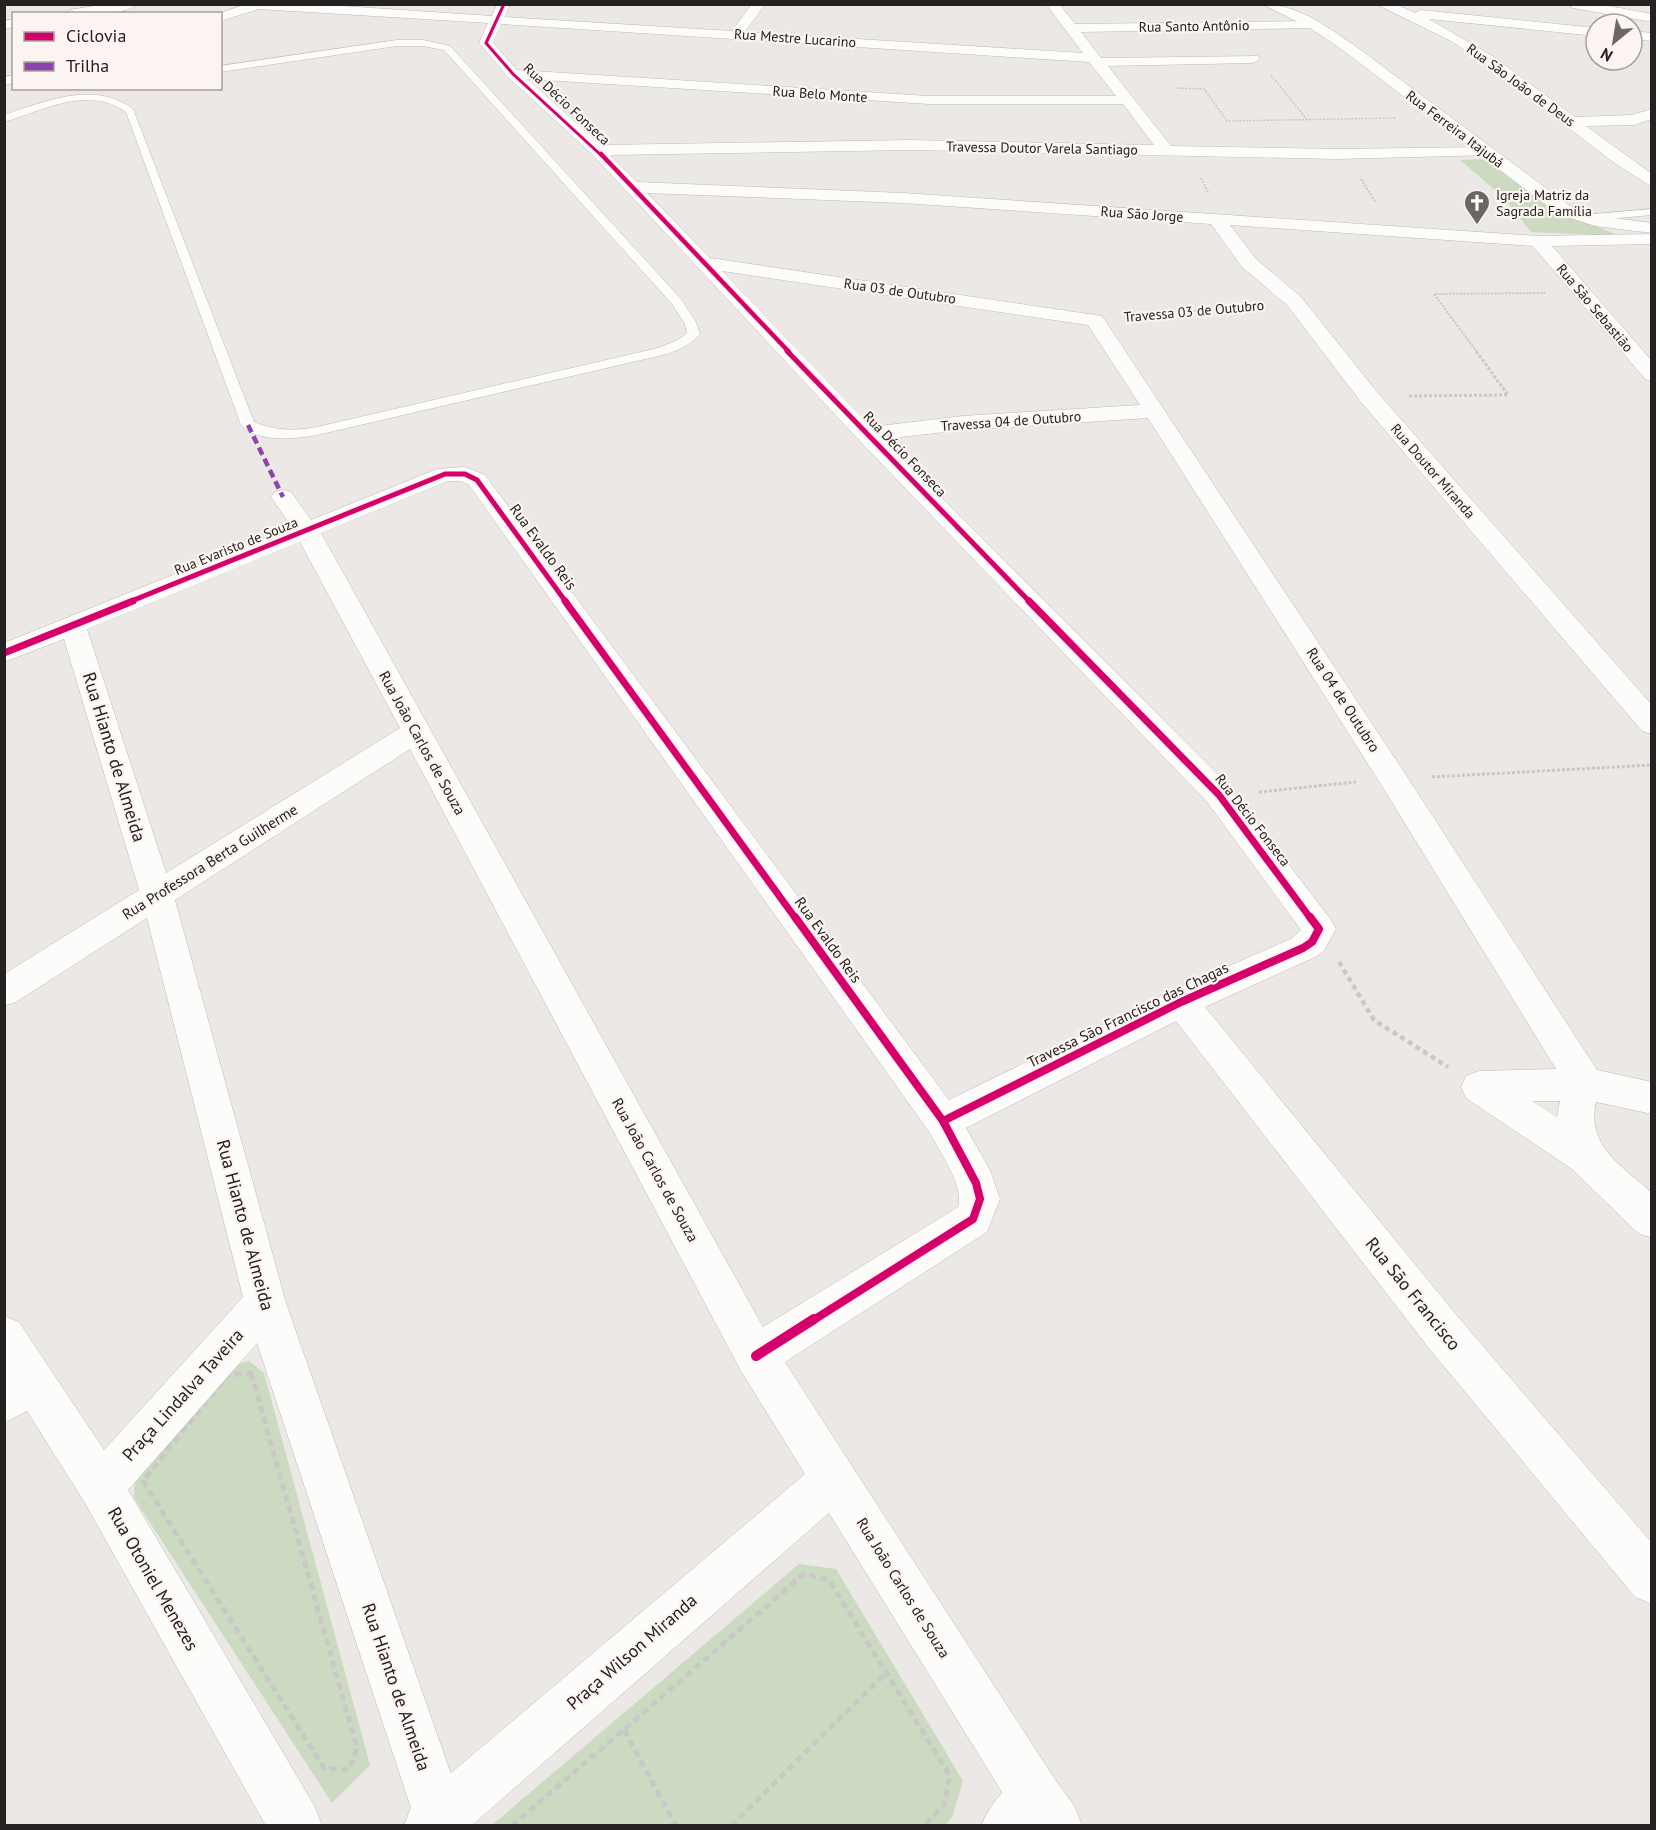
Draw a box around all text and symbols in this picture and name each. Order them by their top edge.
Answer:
legend [12,12,222,90]
north arrow [1584,12,1644,72]
street label: Rua Santo Antônio [1138,16,1250,36]
text: Ciclovia [66,24,126,47]
street label: Rua Mestre Lucarino [733,25,857,51]
street label: Rua São João de Deus [1463,40,1579,131]
text: N [1597,44,1616,66]
text: Trilha [66,54,109,77]
street label: Rua Décio Fonseca [520,59,614,149]
street label: Rua Belo Monte [772,82,868,106]
street label: Rua Ferreira Itajubá [1402,86,1508,172]
street label: Travessa Doutor Varela Santiago [946,137,1138,159]
place label: Igreja Matriz da Sagrada Família [1496,186,1592,220]
church icon: Igreja Matriz da Sagrada Família [1462,188,1492,226]
street label: Rua São Jorge [1100,202,1184,226]
street label: Rua São Sebastião [1553,260,1637,356]
street label: Rua 03 de Outubro [843,274,957,308]
street label: Travessa 03 de Outubro [1123,296,1265,326]
street label: Rua Décio Fonseca [860,407,951,501]
street label: Travessa 04 de Outubro [940,407,1082,435]
street label: Rua Doutor Miranda [1387,420,1479,522]
street label: Rua Evaldo Reis [506,500,581,593]
street label: Rua Evaristo de Souza [171,513,301,579]
street label: Rua 04 de Outubro [1302,644,1384,756]
street label: Rua João Carlos de Souza [375,667,470,818]
street label: Rua Hianto de Almeida [78,669,151,844]
street label: Rua Décio Fonseca [1211,770,1295,870]
street label: Rua Professora Berta Guilherme [118,800,301,924]
street label: Rua Evaldo Reis [791,893,866,986]
street label: Travessa São Francisco das Chagas [1024,957,1231,1072]
street label: Rua João Carlos de Souza [608,1094,703,1245]
street label: Rua Hianto de Almeida [212,1137,279,1313]
street label: Rua São Francisco [1361,1232,1466,1355]
street label: Praça Lindalva Taveira [117,1324,248,1466]
street label: Rua Otoniel Menezes [103,1503,204,1655]
street label: Rua João Carlos de Souza [853,1514,954,1661]
street label: Praça Wilson Miranda [562,1589,702,1715]
street label: Rua Hianto de Almeida [357,1600,436,1774]

